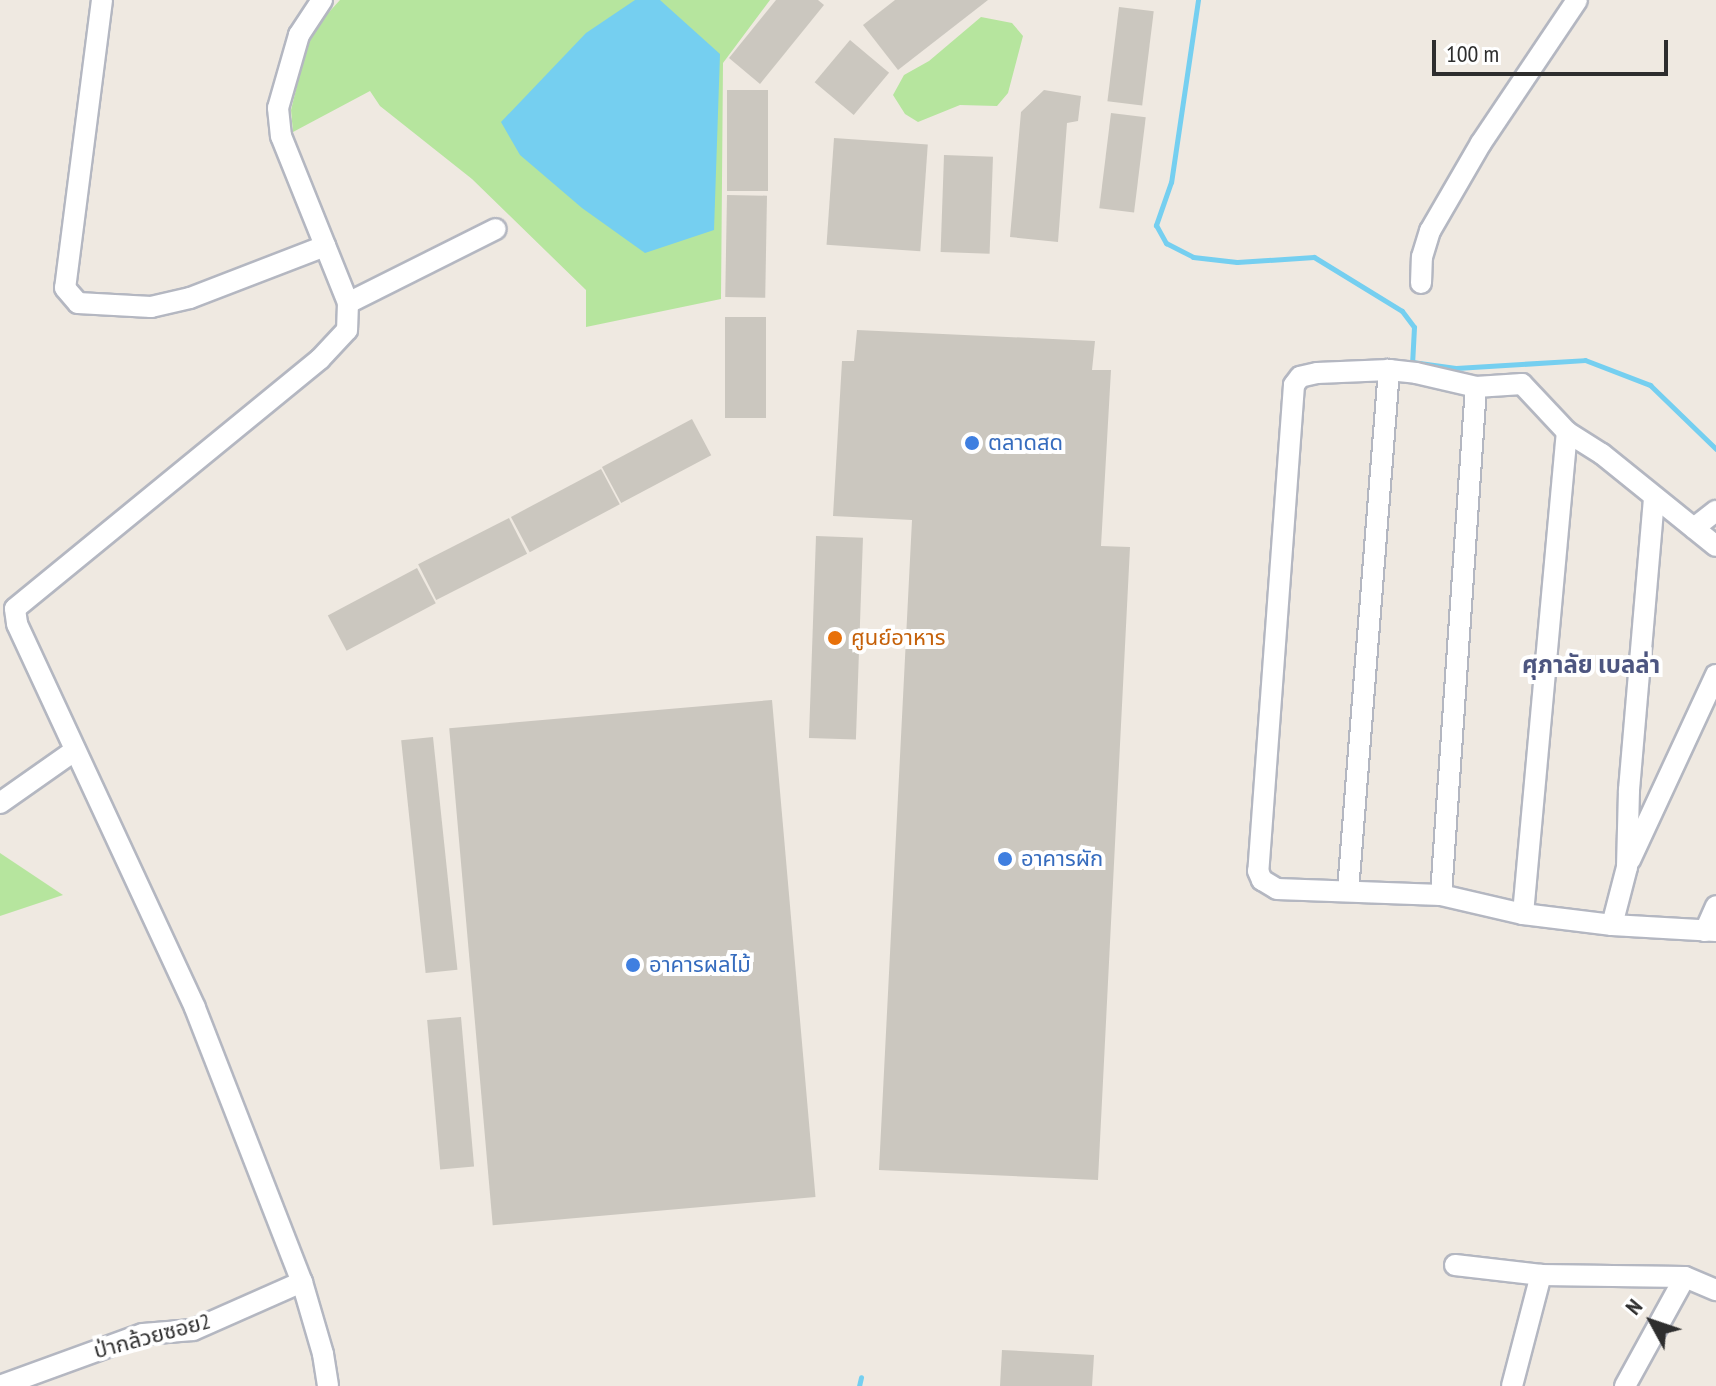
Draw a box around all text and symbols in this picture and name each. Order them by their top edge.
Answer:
scale bar [1436,24,1672,74]
text: 100 m [1446,38,1499,69]
place label: ตลาดสด [988,430,1063,456]
marker: ตลาดสด [963,434,981,452]
place label: ศูนย์อาหาร [851,625,946,651]
marker: ศูนย์อาหาร [826,629,844,647]
district label: ศุภาลัย เบลล่า [1522,651,1660,679]
place label: อาคารผัก [1021,846,1103,872]
marker: อาคารผัก [996,850,1014,868]
place label: อาคารผลไม้ [649,952,751,978]
marker: อาคารผลไม้ [624,956,642,974]
north arrow [1612,1282,1692,1362]
text: N [1619,1293,1648,1320]
street label: ป่ากล้วยซอย2 [91,1308,213,1364]

